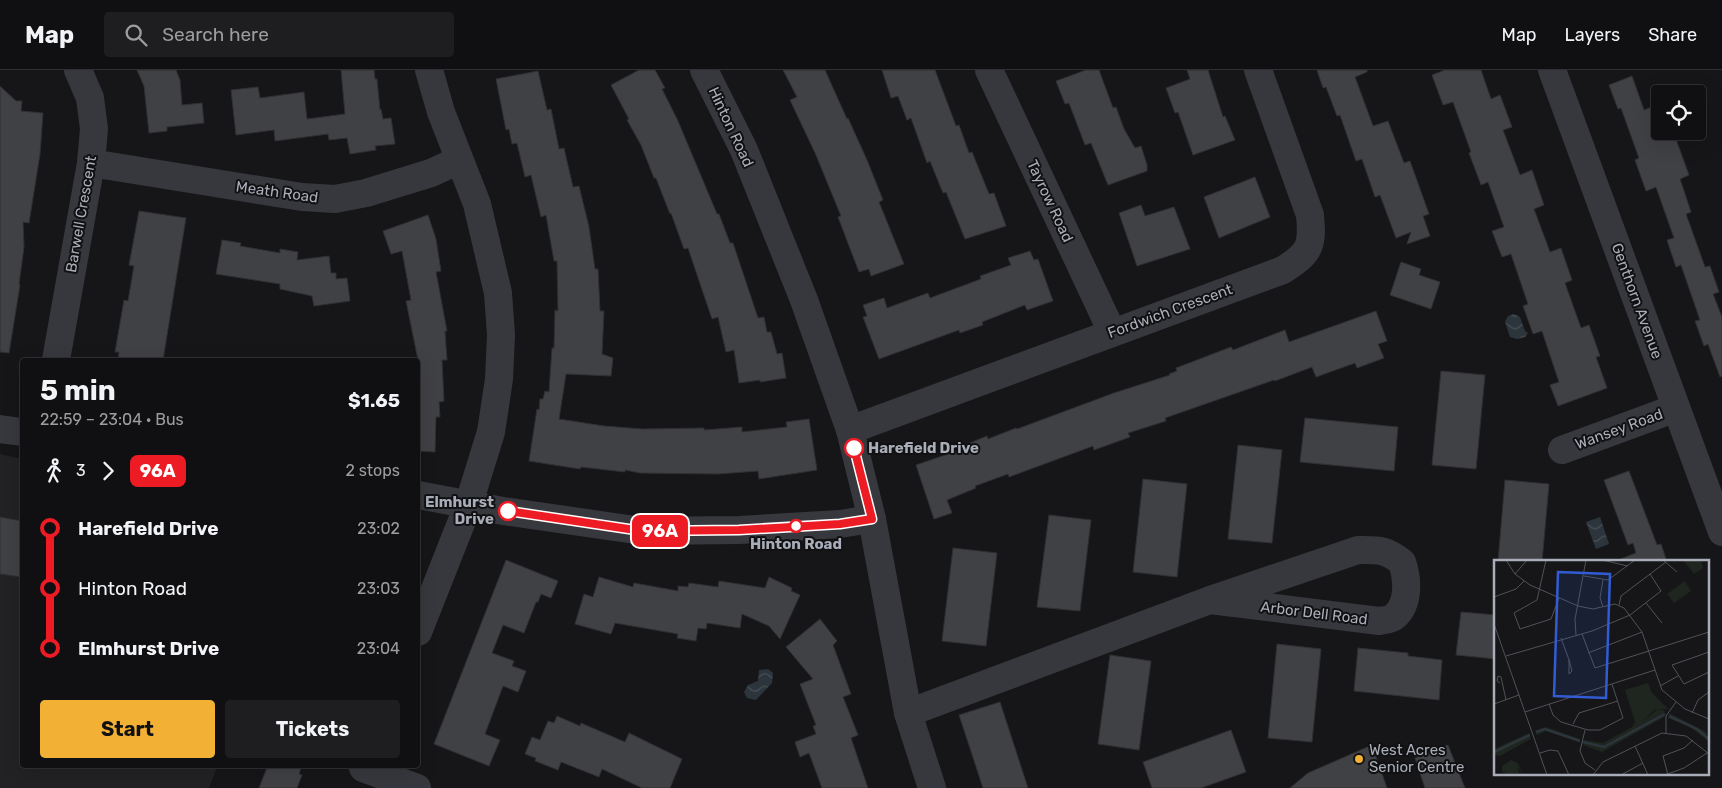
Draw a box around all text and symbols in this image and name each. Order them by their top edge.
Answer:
search box [104,12,454,57]
text: Map [25,21,74,49]
icon: search [122,21,150,49]
text: Search here [162,23,269,46]
text: Map [1502,24,1537,46]
text: Layers [1565,24,1620,46]
text: Share [1648,24,1697,46]
street label: Hinton Road [705,84,757,170]
map controls [1651,85,1706,140]
button: locate [1651,85,1706,140]
street label: Barwell Crescent [62,154,100,274]
street label: Tayrow Road [1023,157,1077,245]
street label: Meath Road [235,177,319,207]
street label: Genthorn Avenue [1608,241,1666,361]
street label: Fordwich Crescent [1105,280,1235,342]
text: 5 min [40,374,116,407]
text: $1.65 [348,389,400,412]
street label: Wansey Road [1573,405,1665,453]
text: 22:59 – 23:04 · Bus [40,410,184,429]
marker: Harefield Drive [844,438,864,458]
place label: Harefield Drive [868,439,979,457]
icon: walk [40,457,68,485]
icon: forward [94,457,122,485]
text: 96A [140,460,176,482]
text: 3 [76,461,86,480]
text: 2 stops [345,461,400,480]
place label: Elmhurst Drive [425,493,494,528]
marker: Elmhurst Drive [498,501,518,521]
line badge: 96A [631,515,689,547]
text: Harefield Drive [78,517,219,540]
text: 23:02 [357,519,400,538]
marker: Hinton Road [789,519,803,533]
text: 96A [642,520,678,542]
place label: Hinton Road [750,535,842,553]
inset map [1494,560,1710,776]
text: Hinton Road [78,577,187,600]
text: 23:03 [357,579,400,598]
street label: Arbor Dell Road [1260,598,1368,628]
text: Elmhurst Drive [78,637,219,660]
text: 23:04 [357,639,400,658]
button: Start [40,700,215,758]
button: Tickets [225,700,400,758]
place label: West Acres Senior Centre [1369,741,1464,776]
marker: West Acres Senior Centre [1353,753,1365,765]

